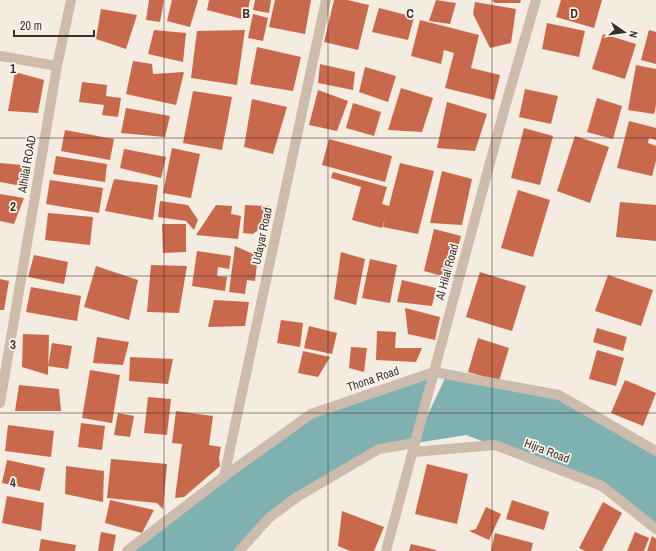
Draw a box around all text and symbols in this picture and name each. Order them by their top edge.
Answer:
text: B [242,5,250,22]
text: C [406,5,414,22]
text: D [570,5,578,22]
scale bar [14,12,94,38]
north arrow [604,12,644,52]
text: 20 m [20,18,42,34]
text: N [626,30,641,39]
text: 1 [10,60,16,77]
street label: Alhilal ROAD [14,134,40,195]
text: 2 [10,198,16,215]
street label: Udayar Road [248,206,276,266]
street label: Al Hilal Road [432,242,462,303]
text: 3 [10,336,16,353]
street label: Thona Road [345,363,401,395]
street label: Hijra Road [522,435,572,467]
text: 4 [10,474,16,491]

